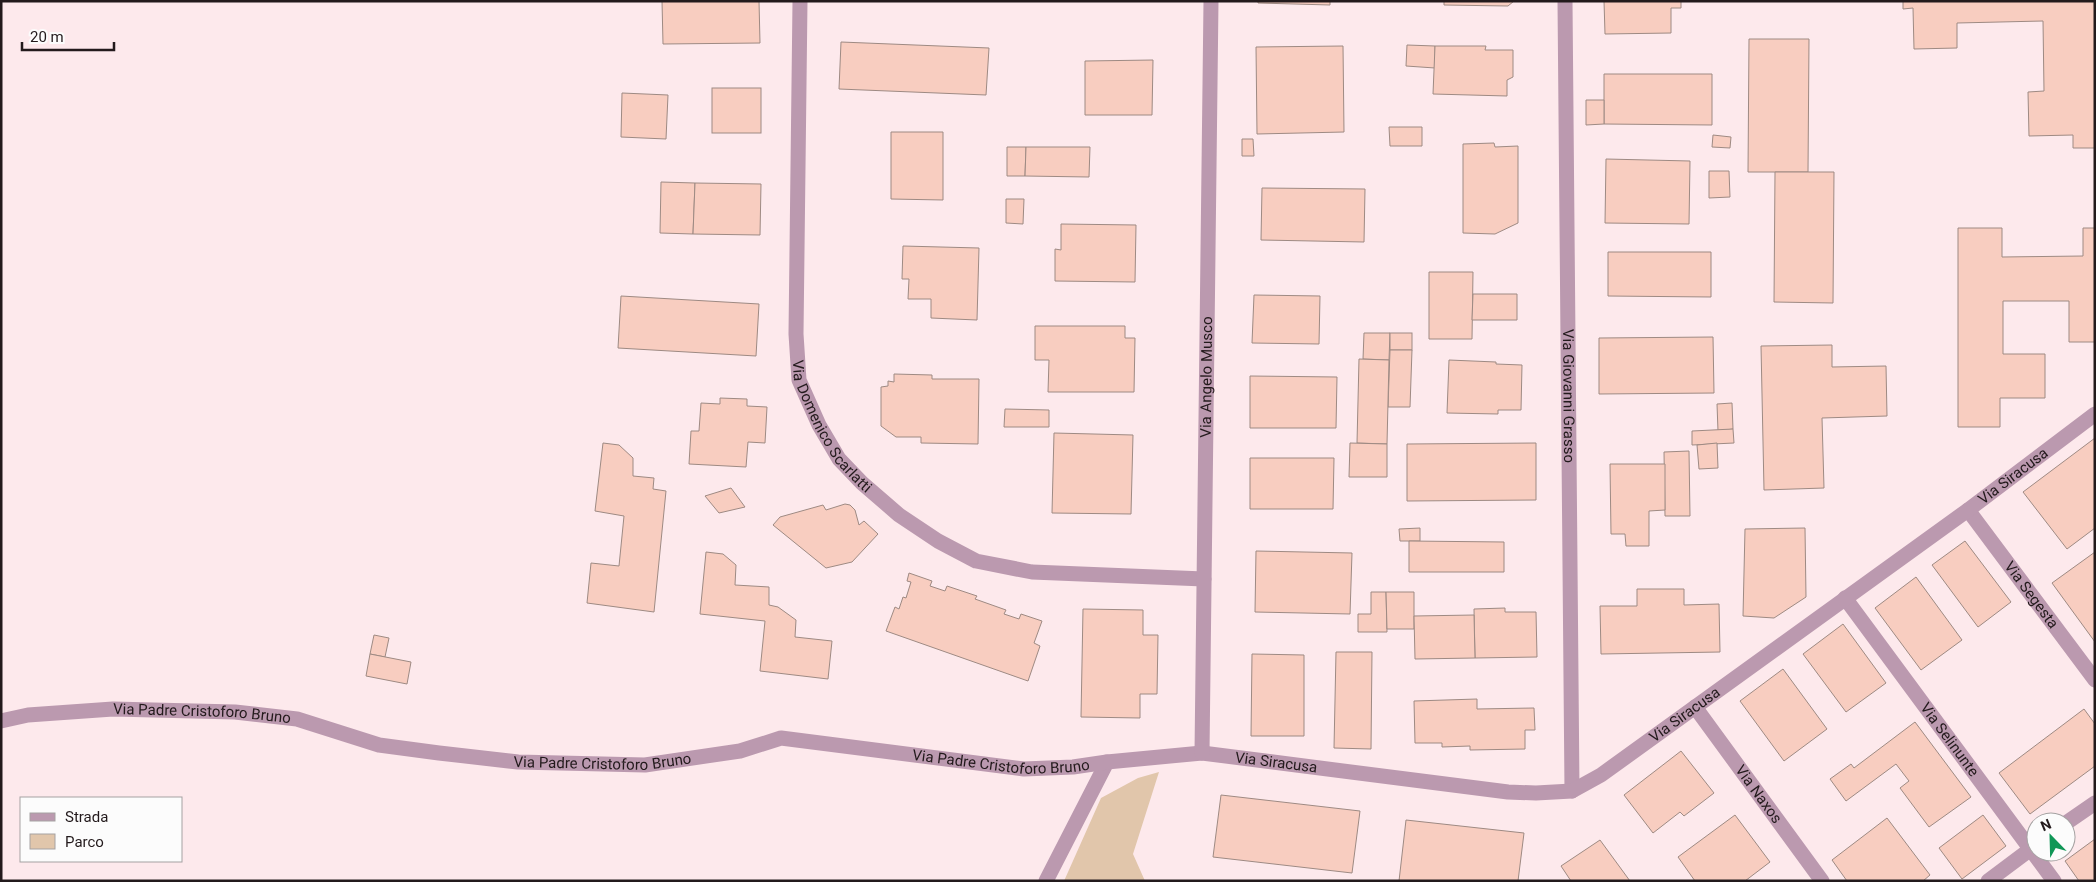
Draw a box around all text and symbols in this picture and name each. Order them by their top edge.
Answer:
scale bar [22,20,115,52]
text: 20 m [30,28,64,46]
street label: Via Angelo Musco [1197,316,1216,438]
street label: Via Giovanni Grasso [1559,329,1578,463]
street label: Via Domenico Scarlatti [789,359,875,496]
street label: Via Siracusa [1975,444,2051,508]
street label: Via Segesta [2001,558,2062,632]
street label: Via Siracusa [1646,683,1723,746]
street label: Via Selinunte [1916,699,1983,780]
street label: Via Padre Cristoforo Bruno [113,700,292,727]
street label: Via Padre Cristoforo Bruno [911,746,1091,778]
street label: Via Siracusa [1234,748,1318,777]
street label: Via Padre Cristoforo Bruno [513,749,692,774]
street label: Via Naxos [1731,762,1786,827]
legend [20,797,182,862]
text: Strada [65,808,108,826]
north arrow [2026,812,2076,862]
text: N [2038,816,2054,834]
text: Parco [65,833,104,851]

